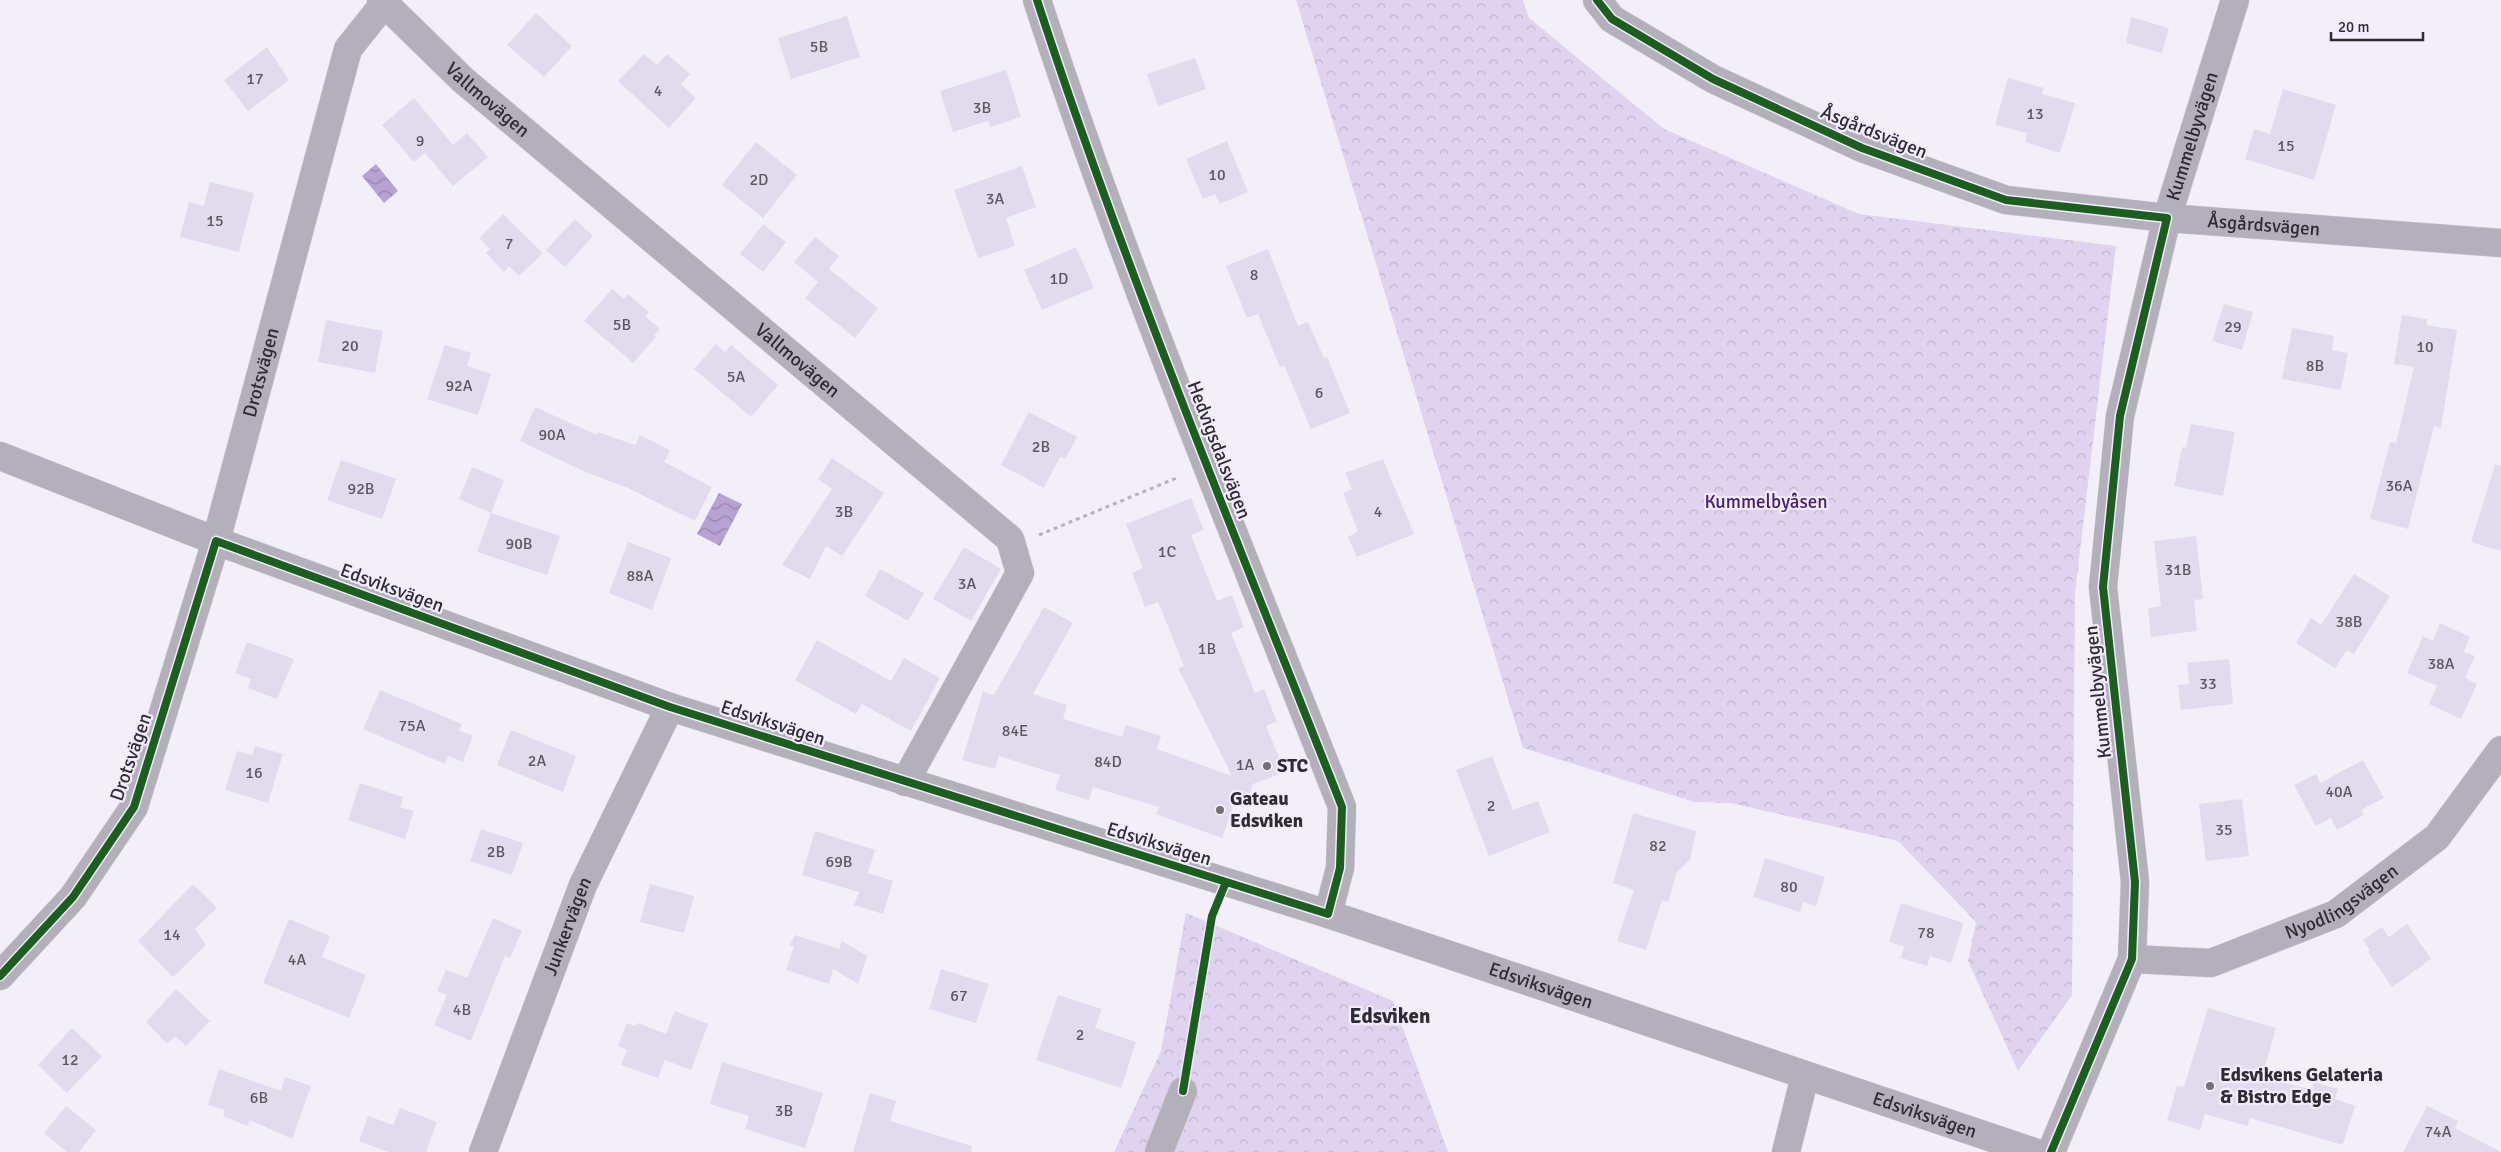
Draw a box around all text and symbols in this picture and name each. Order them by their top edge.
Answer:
scale bar [2331,10,2424,42]
text: 20 m [2338,18,2369,36]
house number: 5B [810,37,828,57]
street label: Vallmovägen [440,57,535,143]
house number: 17 [246,69,264,89]
street label: Kummelbyvägen [2161,69,2224,204]
house number: 4 [654,81,663,101]
house number: 3B [973,98,991,118]
street label: Åsgårdsvägen [1817,100,1931,164]
house number: 13 [2026,104,2044,124]
house number: 9 [416,131,424,151]
house number: 15 [2277,136,2295,156]
house number: 10 [1208,165,1226,185]
house number: 2D [749,170,769,190]
house number: 3A [986,189,1004,209]
street label: Åsgårdsvägen [2207,209,2321,241]
house number: 15 [206,211,224,231]
house number: 7 [505,234,513,254]
house number: 8 [1250,265,1258,285]
house number: 1D [1049,269,1069,289]
house number: 5B [613,315,631,335]
house number: 29 [2224,317,2242,337]
street label: Vallmovägen [750,318,845,403]
street label: Drotsvägen [238,325,285,420]
house number: 20 [341,336,359,356]
house number: 10 [2416,337,2434,357]
house number: 8B [2306,356,2324,376]
house number: 5A [727,367,745,387]
house number: 92A [445,376,473,396]
street label: Hedvigsdalsvägen [1182,378,1256,522]
house number: 6 [1315,383,1323,403]
house number: 90A [538,425,566,445]
house number: 2B [1032,437,1050,457]
house number: 36A [2385,476,2413,496]
house number: 92B [348,479,374,499]
park label: Kummelbyåsen [1704,490,1828,514]
house number: 3B [835,502,853,522]
house number: 4 [1374,502,1383,522]
house number: 90B [506,534,532,554]
house number: 1C [1158,542,1176,562]
street label: Edsviksvägen [337,558,447,618]
house number: 31B [2165,560,2191,580]
house number: 88A [626,566,654,586]
house number: 3A [958,574,976,594]
house number: 38B [2336,612,2362,632]
street label: Kummelbyvägen [2079,624,2117,760]
house number: 1B [1198,639,1216,659]
house number: 38A [2427,654,2455,674]
house number: 33 [2199,674,2217,694]
street label: Edsviksvägen [718,695,828,751]
street label: Drotsvägen [105,710,157,804]
house number: 75A [398,716,426,736]
house number: 84E [1002,721,1028,741]
house number: 2A [528,751,546,771]
house number: 84D [1094,752,1122,772]
place label: STC [1277,754,1309,778]
house number: 1A [1236,755,1254,775]
marker: STC [1261,760,1273,772]
house number: 16 [245,763,263,783]
house number: 40A [2325,782,2353,802]
place label: Gateau Edsviken [1230,787,1303,833]
house number: 2 [1487,796,1495,816]
marker: Gateau Edsviken [1214,804,1226,816]
street label: Edsviksvägen [1104,817,1214,871]
house number: 35 [2215,820,2233,840]
house number: 82 [1649,836,1667,856]
house number: 2B [487,842,505,862]
house number: 69B [826,852,852,872]
street label: Nyodlingsvägen [2281,859,2403,945]
street label: Junkervägen [538,873,597,979]
house number: 80 [1780,877,1798,897]
house number: 78 [1917,923,1935,943]
house number: 14 [163,925,181,945]
house number: 4A [288,950,306,970]
street label: Edsviksvägen [1486,957,1596,1014]
house number: 67 [950,986,968,1006]
house number: 4B [453,1000,471,1020]
district label: Edsviken [1350,1003,1430,1029]
house number: 2 [1076,1025,1084,1045]
house number: 12 [61,1050,79,1070]
place label: Edsvikens Gelateria & Bistro Edge [2220,1063,2383,1109]
marker: Edsvikens Gelateria & Bistro Edge [2204,1080,2216,1092]
street label: Edsviksvägen [1869,1086,1980,1144]
house number: 6B [250,1088,268,1108]
house number: 3B [775,1101,793,1121]
house number: 74A [2424,1122,2452,1142]

